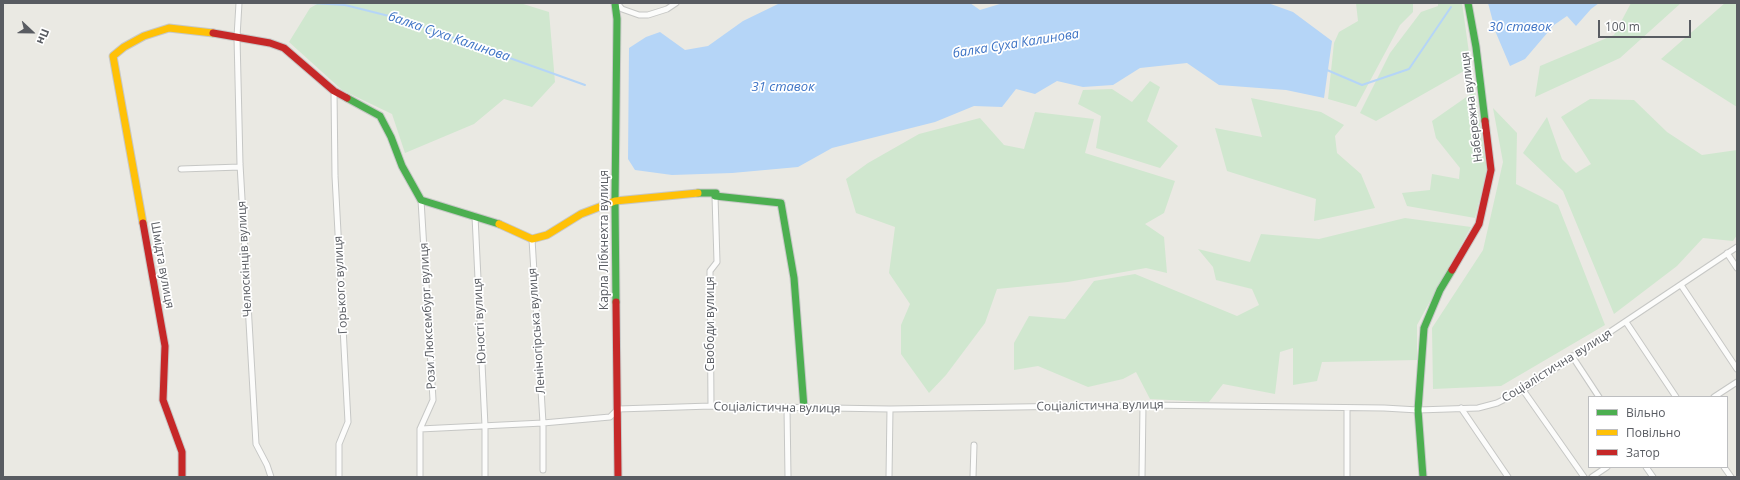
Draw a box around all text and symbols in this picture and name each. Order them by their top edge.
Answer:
water label: балка Суха Калинова [386,9,512,65]
north arrow [12,12,52,52]
scale bar [1600,12,1693,38]
text: 100 m [1605,18,1640,35]
water label: 30 ставок [1489,19,1551,35]
water label: балка Суха Калинова [952,26,1080,62]
text: Пн [34,27,53,47]
street label: Набережна вулиця [1458,51,1486,163]
water label: 31 ставок [752,79,814,95]
street label: Карла Лібкнехта вулиця [598,170,612,310]
street label: Челюскінців вулиця [235,200,255,318]
street label: Шмідта вулиця [147,220,177,310]
street label: Горького вулиця [331,236,351,334]
street label: Рози Люксембург вулиця [417,242,439,390]
street label: Леніногірська вулиця [525,267,549,395]
street label: Свободи вулиця [704,276,718,372]
street label: Юності вулиця [471,277,489,365]
street label: Соціалістична вулиця [1499,326,1615,406]
legend [1588,396,1728,468]
street label: Соціалістична вулиця [1036,398,1164,414]
street label: Соціалістична вулиця [713,400,841,416]
text: Вільно [1626,404,1666,421]
text: Повільно [1626,424,1681,441]
text: Затор [1626,444,1660,461]

